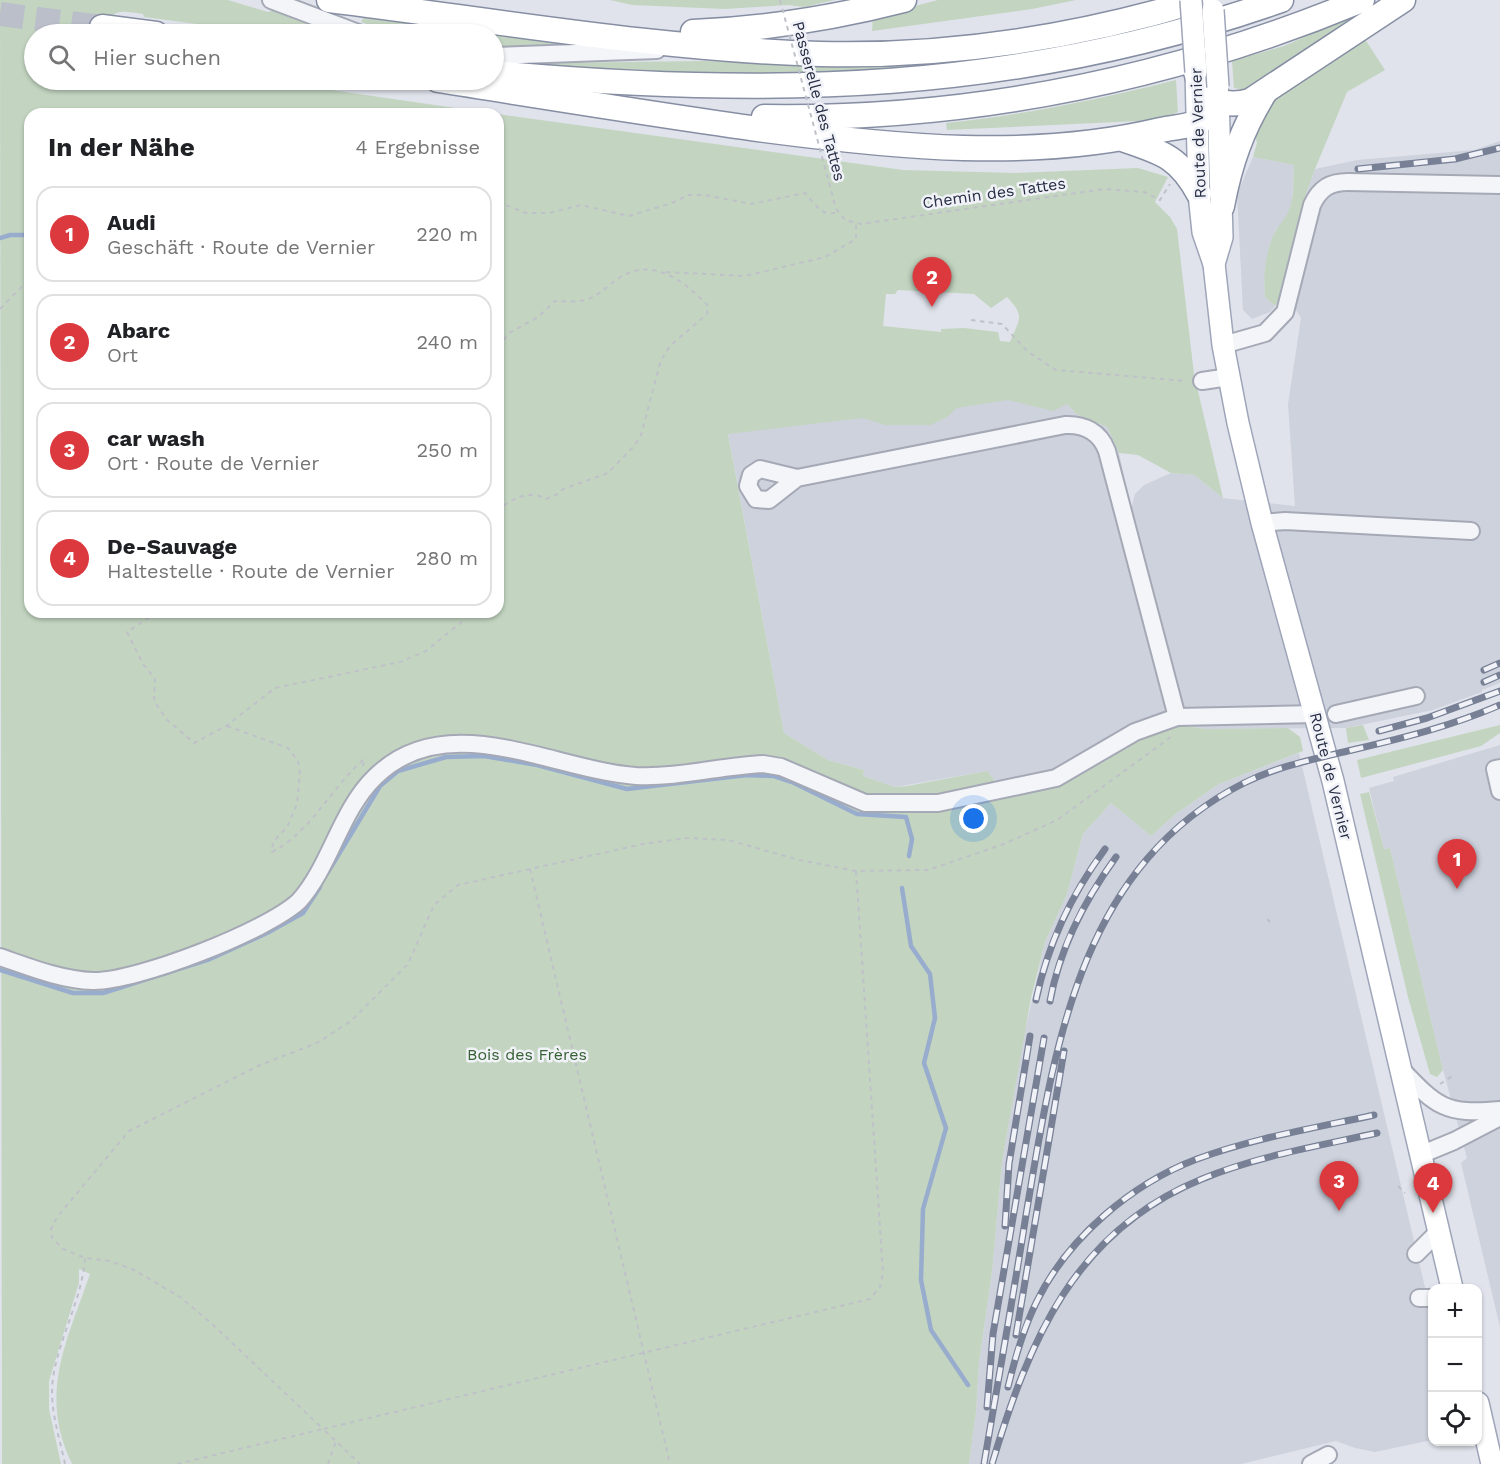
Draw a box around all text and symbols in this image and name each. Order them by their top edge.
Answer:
street label: Passerelle des Tattes [789,19,849,183]
search box [24,24,504,90]
icon: search [45,41,78,74]
text: Hier suchen [93,45,221,70]
street label: Route de Vernier [1186,67,1210,199]
text: In der Nähe [48,132,195,162]
text: 4 Ergebnisse [356,135,480,159]
street label: Chemin des Tattes [921,174,1067,212]
text: Audi [107,210,156,235]
text: 1 [65,222,74,246]
text: 220 m [416,222,478,246]
text: Geschäft · Route de Vernier [107,235,375,259]
pin: 2 [912,258,952,307]
text: Abarc [107,318,170,343]
text: 2 [64,330,75,354]
text: 240 m [416,330,478,354]
text: Ort [107,343,138,367]
text: car wash [107,426,205,451]
text: 3 [64,438,75,462]
text: 250 m [416,438,478,462]
text: Ort · Route de Vernier [107,451,319,475]
text: De-Sauvage [107,534,237,559]
text: 4 [63,546,76,570]
text: 280 m [416,546,478,570]
text: Haltestelle · Route de Vernier [107,559,394,583]
street label: Route de Vernier [1306,710,1356,842]
your location [959,804,988,833]
pin: 1 [1438,840,1476,889]
park label: Bois des Frères [467,1045,587,1064]
pin: 3 [1320,1162,1358,1211]
pin: 4 [1414,1164,1452,1213]
map controls [1428,1284,1482,1446]
button: + [1428,1284,1482,1338]
button: − [1428,1338,1482,1392]
button: locate [1428,1392,1482,1446]

